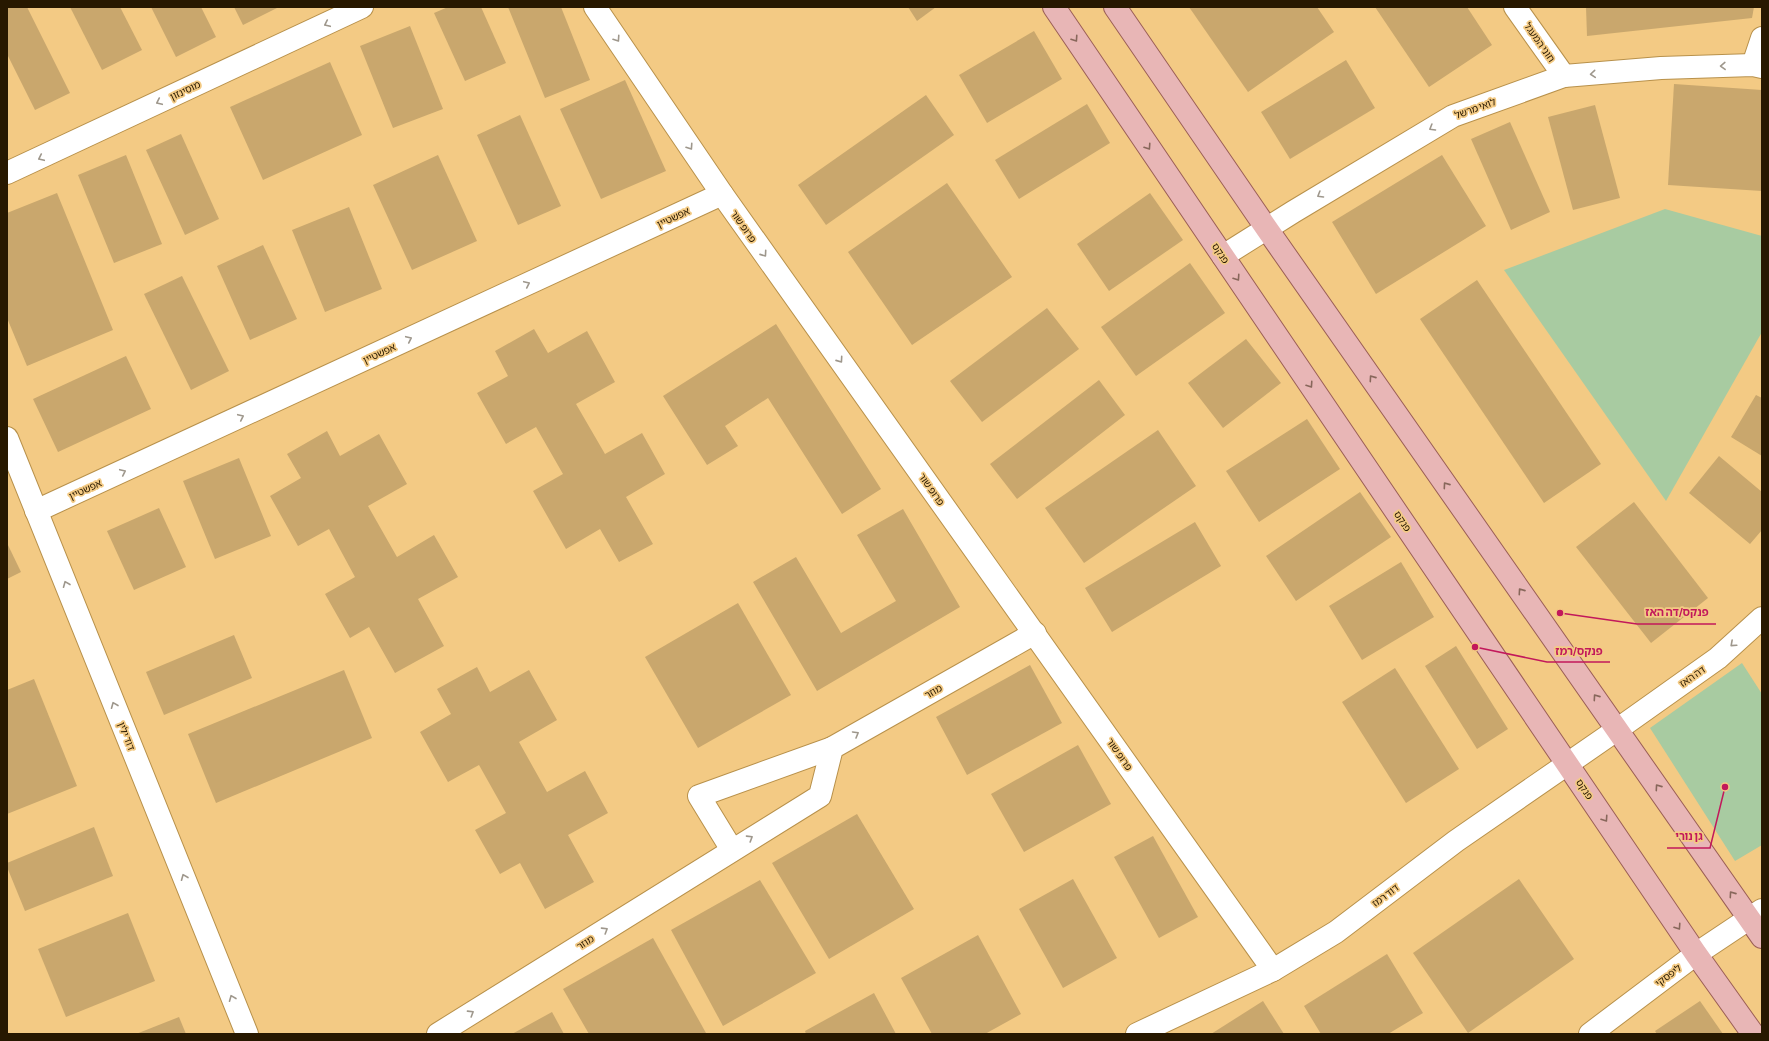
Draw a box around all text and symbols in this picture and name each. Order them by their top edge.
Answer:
one-way arrow [324,19,331,27]
street label: חוני המעגל [1522,21,1557,64]
one-way arrow [612,35,619,42]
one-way arrow [1070,35,1078,42]
one-way arrow [1720,62,1726,70]
one-way arrow [1590,69,1596,78]
street label: מוסינזון [168,78,203,102]
street label: לואי מרשל [1453,96,1497,121]
one-way arrow [155,97,163,105]
one-way arrow [1429,124,1436,131]
one-way arrow [685,143,693,150]
one-way arrow [1143,143,1151,150]
one-way arrow [38,153,45,161]
one-way arrow [1317,191,1324,198]
street label: אפשטיין [655,205,691,230]
street label: פרופ שור [729,208,759,245]
street label: פנקס [1210,241,1231,266]
one-way arrow [759,249,766,256]
one-way arrow [1232,273,1239,280]
one-way arrow [523,281,531,289]
one-way arrow [405,336,413,344]
street label: אפשטיין [361,341,397,366]
one-way arrow [835,355,842,362]
one-way arrow [1369,375,1376,382]
one-way arrow [1305,381,1313,388]
one-way arrow [236,414,244,422]
one-way arrow [119,468,126,476]
street label: פרופ שור [917,471,947,508]
street label: אפשטיין [67,477,103,502]
one-way arrow [1444,482,1451,489]
street label: פנקס [1392,509,1413,534]
one-way arrow [62,581,70,588]
one-way arrow [1518,588,1526,595]
callout: פנקס/דה האז [1637,601,1716,624]
text: פנקס/דה האז [1645,606,1709,618]
callout: פנקס/רמז [1547,639,1610,662]
one-way arrow [1730,640,1738,647]
text: פנקס/רמז [1555,645,1603,657]
street label: דה האז [1677,663,1708,689]
street label: מוזר [923,682,944,701]
one-way arrow [1594,695,1601,702]
one-way arrow [111,701,119,708]
street label: דוד ילין [116,720,137,753]
one-way arrow [852,732,859,739]
street label: פרופ שור [1105,736,1135,773]
street label: פנקס [1574,777,1595,802]
one-way arrow [1655,784,1663,791]
one-way arrow [1600,815,1607,822]
callout: גן נורי [1667,825,1710,848]
text: גן נורי [1675,830,1703,842]
one-way arrow [746,836,753,843]
one-way arrow [180,874,188,881]
street label: דוד רמז [1370,882,1401,909]
one-way arrow [1729,891,1737,898]
one-way arrow [1673,923,1681,930]
one-way arrow [600,927,607,934]
street label: מוזר [575,933,596,952]
street label: ליפסקי [1653,962,1683,989]
one-way arrow [229,994,237,1001]
one-way arrow [467,1011,474,1018]

